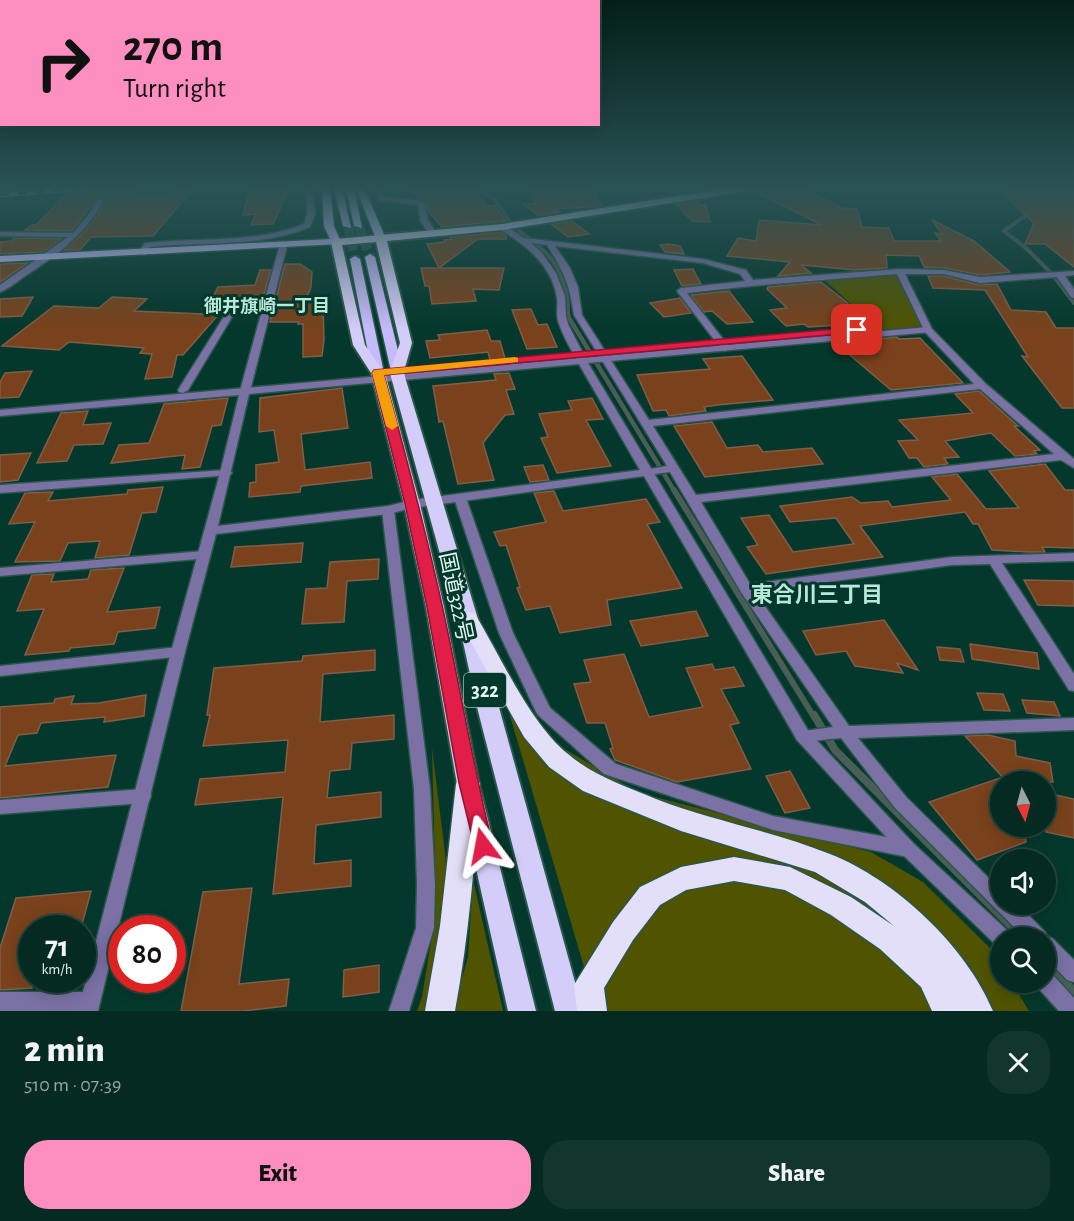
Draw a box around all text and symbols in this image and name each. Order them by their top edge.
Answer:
icon: right [24,24,102,102]
text: 270 m [123,26,223,68]
text: Turn right [123,75,226,102]
district label: 御井旗崎一丁目 [203,296,330,316]
pin [831,304,882,355]
icon: arrive [840,313,873,346]
street label: 国道322号 [436,550,476,644]
district label: 東合川三丁目 [751,583,883,606]
road number: 322 [464,673,506,707]
north arrow [990,771,1056,837]
map controls [990,771,1056,993]
position arrow [451,814,515,878]
button: sound [990,849,1056,915]
speed limit sign: 80 [108,915,186,993]
button: search [990,927,1056,993]
text: 71 [45,932,69,962]
text: km/h [42,962,72,977]
button: close [987,1031,1050,1094]
text: 2 min [24,1032,105,1068]
text: 510 m · 07:39 [24,1075,121,1095]
button: Exit [24,1140,531,1209]
button: Share [543,1140,1050,1209]

